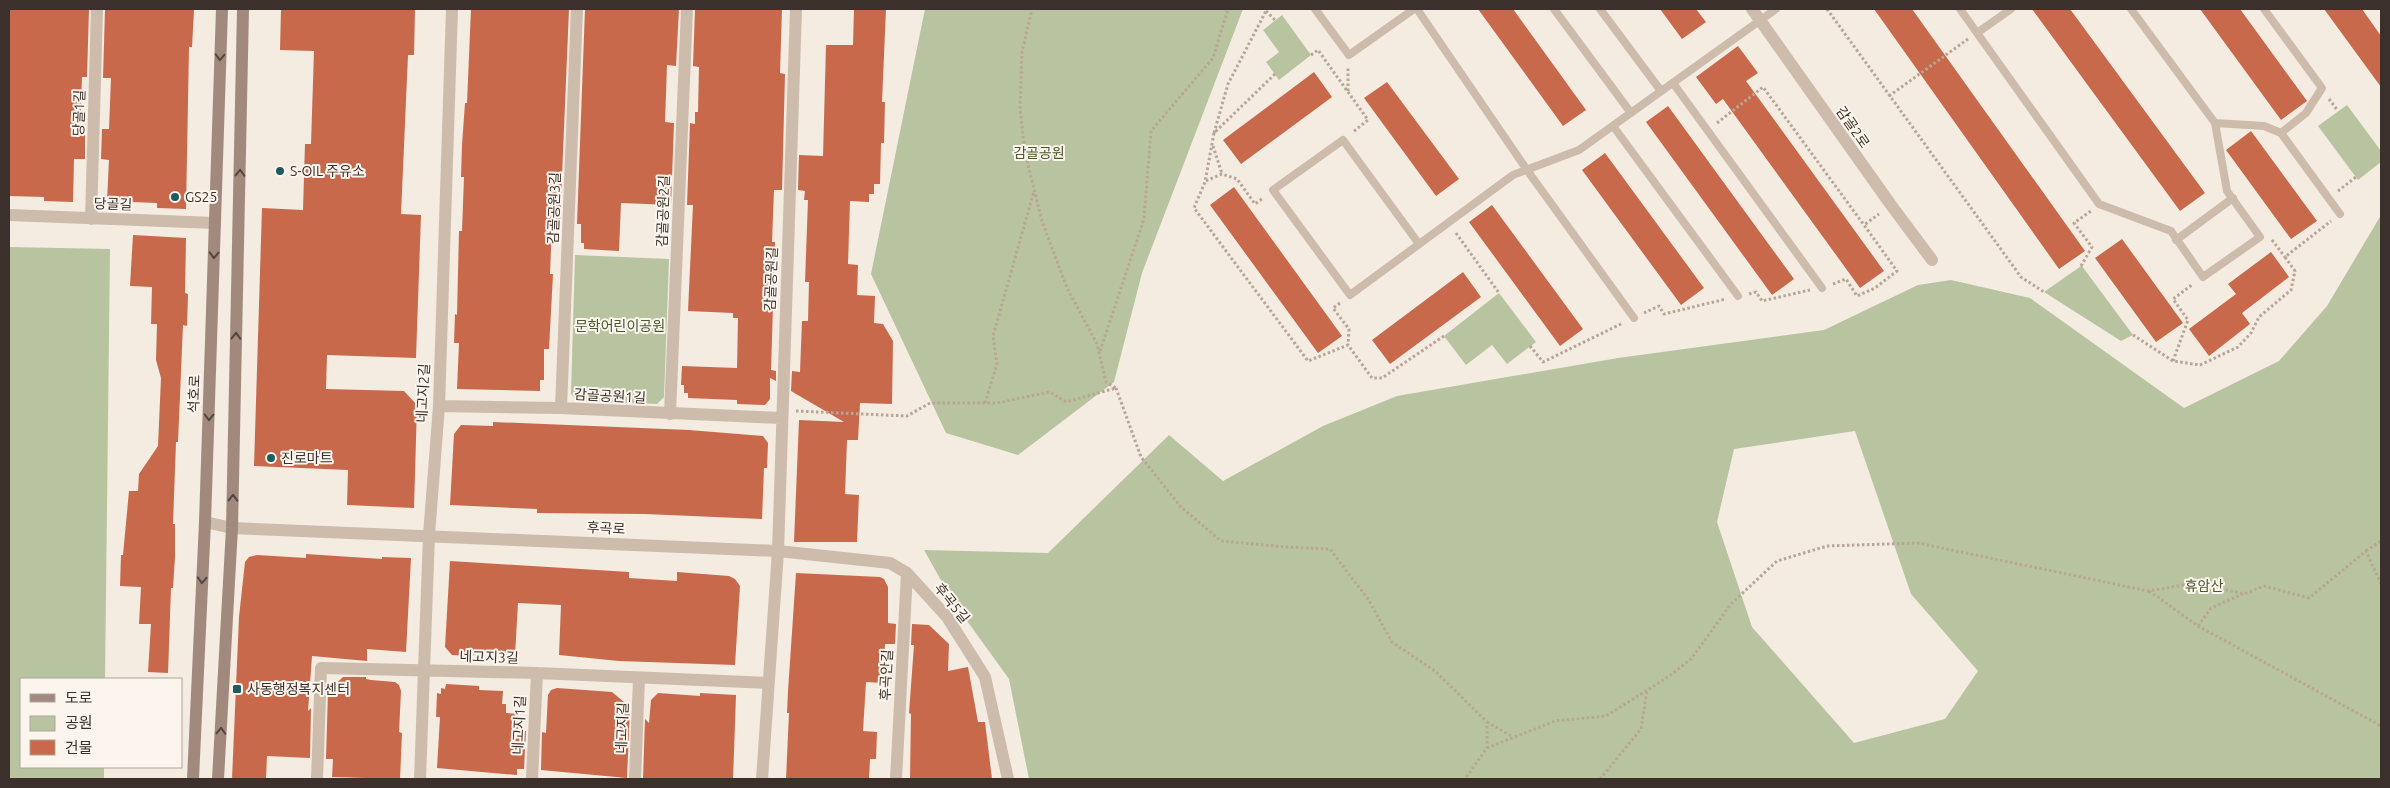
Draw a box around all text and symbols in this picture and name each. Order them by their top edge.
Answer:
one-way arrow [215,54,226,62]
street label: 당골1길 [70,89,88,137]
street label: 감골2로 [1833,103,1873,151]
park label: 감골공원 [1013,145,1065,161]
place label: S-OIL 주유소 [290,163,365,179]
marker: S-OIL 주유소 [274,165,286,177]
one-way arrow [234,169,245,177]
street label: 감골공원3길 [545,172,563,244]
street label: 감골공원2길 [654,175,672,247]
place label: GS25 [185,189,217,205]
marker: GS25 [169,191,181,203]
street label: 당골길 [93,195,133,213]
street label: 감골공원길 [762,247,780,311]
one-way arrow [209,251,220,259]
park label: 문학어린이공원 [575,318,665,334]
one-way arrow [231,332,241,340]
street label: 네고지2길 [413,363,433,423]
street label: 석호로 [185,374,203,414]
street label: 감골공원1길 [573,386,647,406]
one-way arrow [203,414,214,422]
place label: 진로마트 [281,450,333,466]
marker: 진로마트 [265,452,277,464]
one-way arrow [228,494,238,502]
street label: 후곡로 [586,519,626,537]
one-way arrow [197,576,208,584]
park label: 휴암산 [2185,578,2223,594]
street label: 후곡5길 [931,580,973,626]
street label: 네고지3길 [459,648,519,666]
street label: 후곡안길 [877,649,895,701]
legend [20,678,182,768]
place label: 사동행정복지센터 [247,681,350,697]
marker: 사동행정복지센터 [231,683,243,695]
text: 도로 [65,689,93,706]
street label: 네고지1길 [509,695,529,755]
street label: 네고지길 [613,702,631,754]
text: 공원 [65,714,93,731]
one-way arrow [216,726,227,734]
text: 건물 [65,739,93,756]

